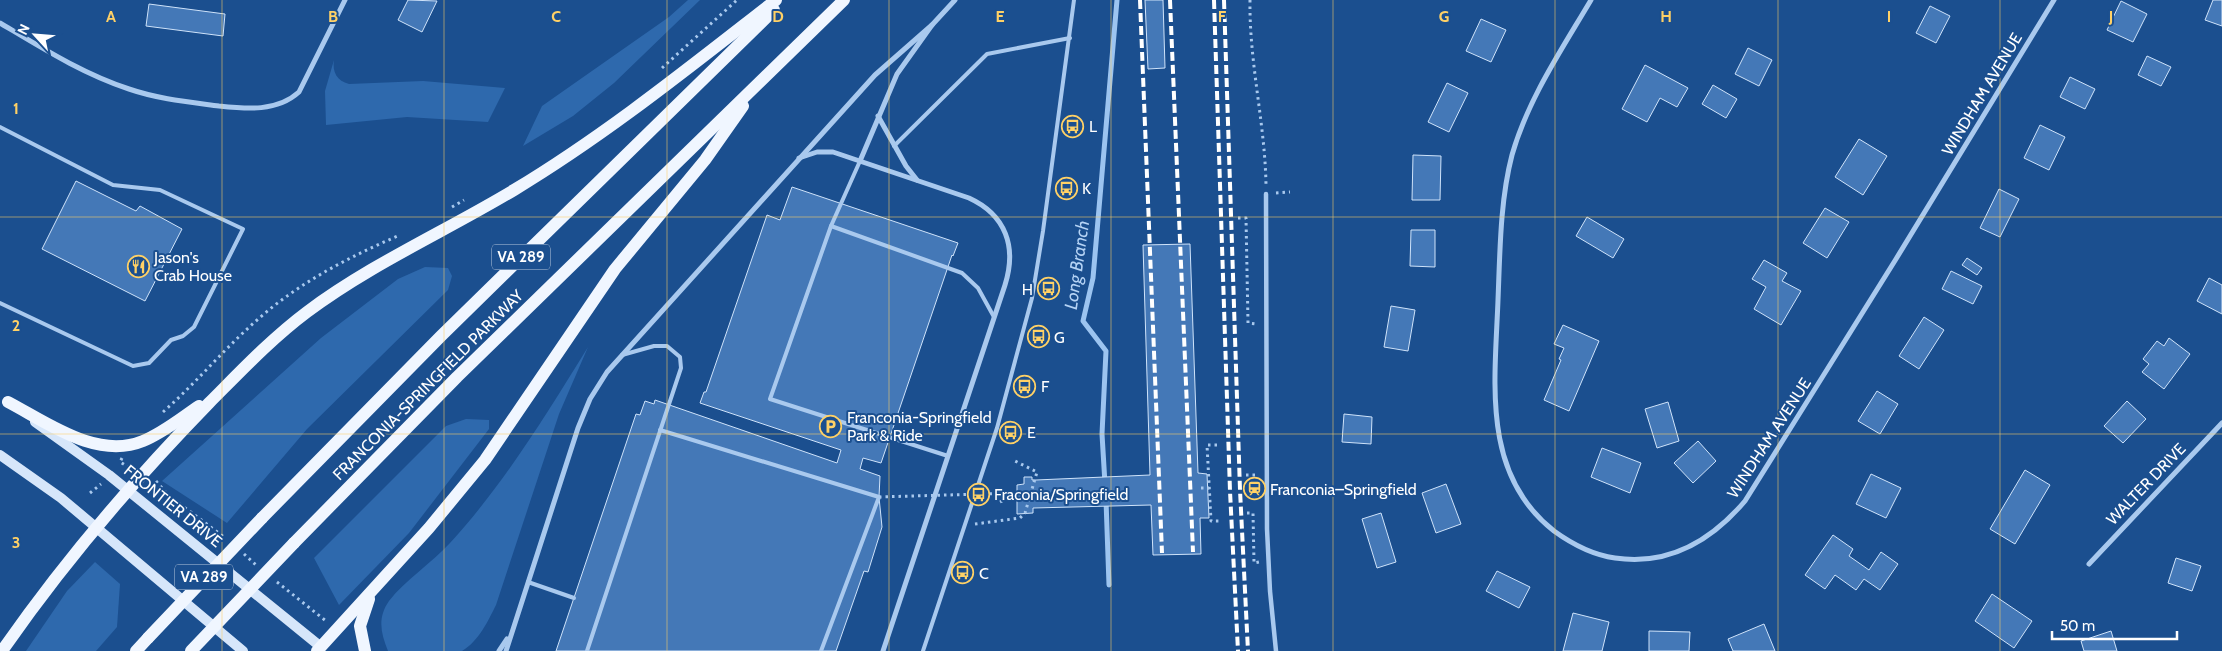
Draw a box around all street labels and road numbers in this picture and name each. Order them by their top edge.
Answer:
street label: WINDHAM AVENUE [1938,29,2026,159]
road number: VA 289 [492,244,550,270]
street label: FRANCONIA-SPRINGFIELD PARKWAY [329,285,528,484]
street label: WINDHAM AVENUE [1723,374,1815,502]
street label: WALTER DRIVE [2102,439,2190,529]
street label: FRONTIER DRIVE [120,461,226,551]
road number: VA 289 [175,564,233,590]

